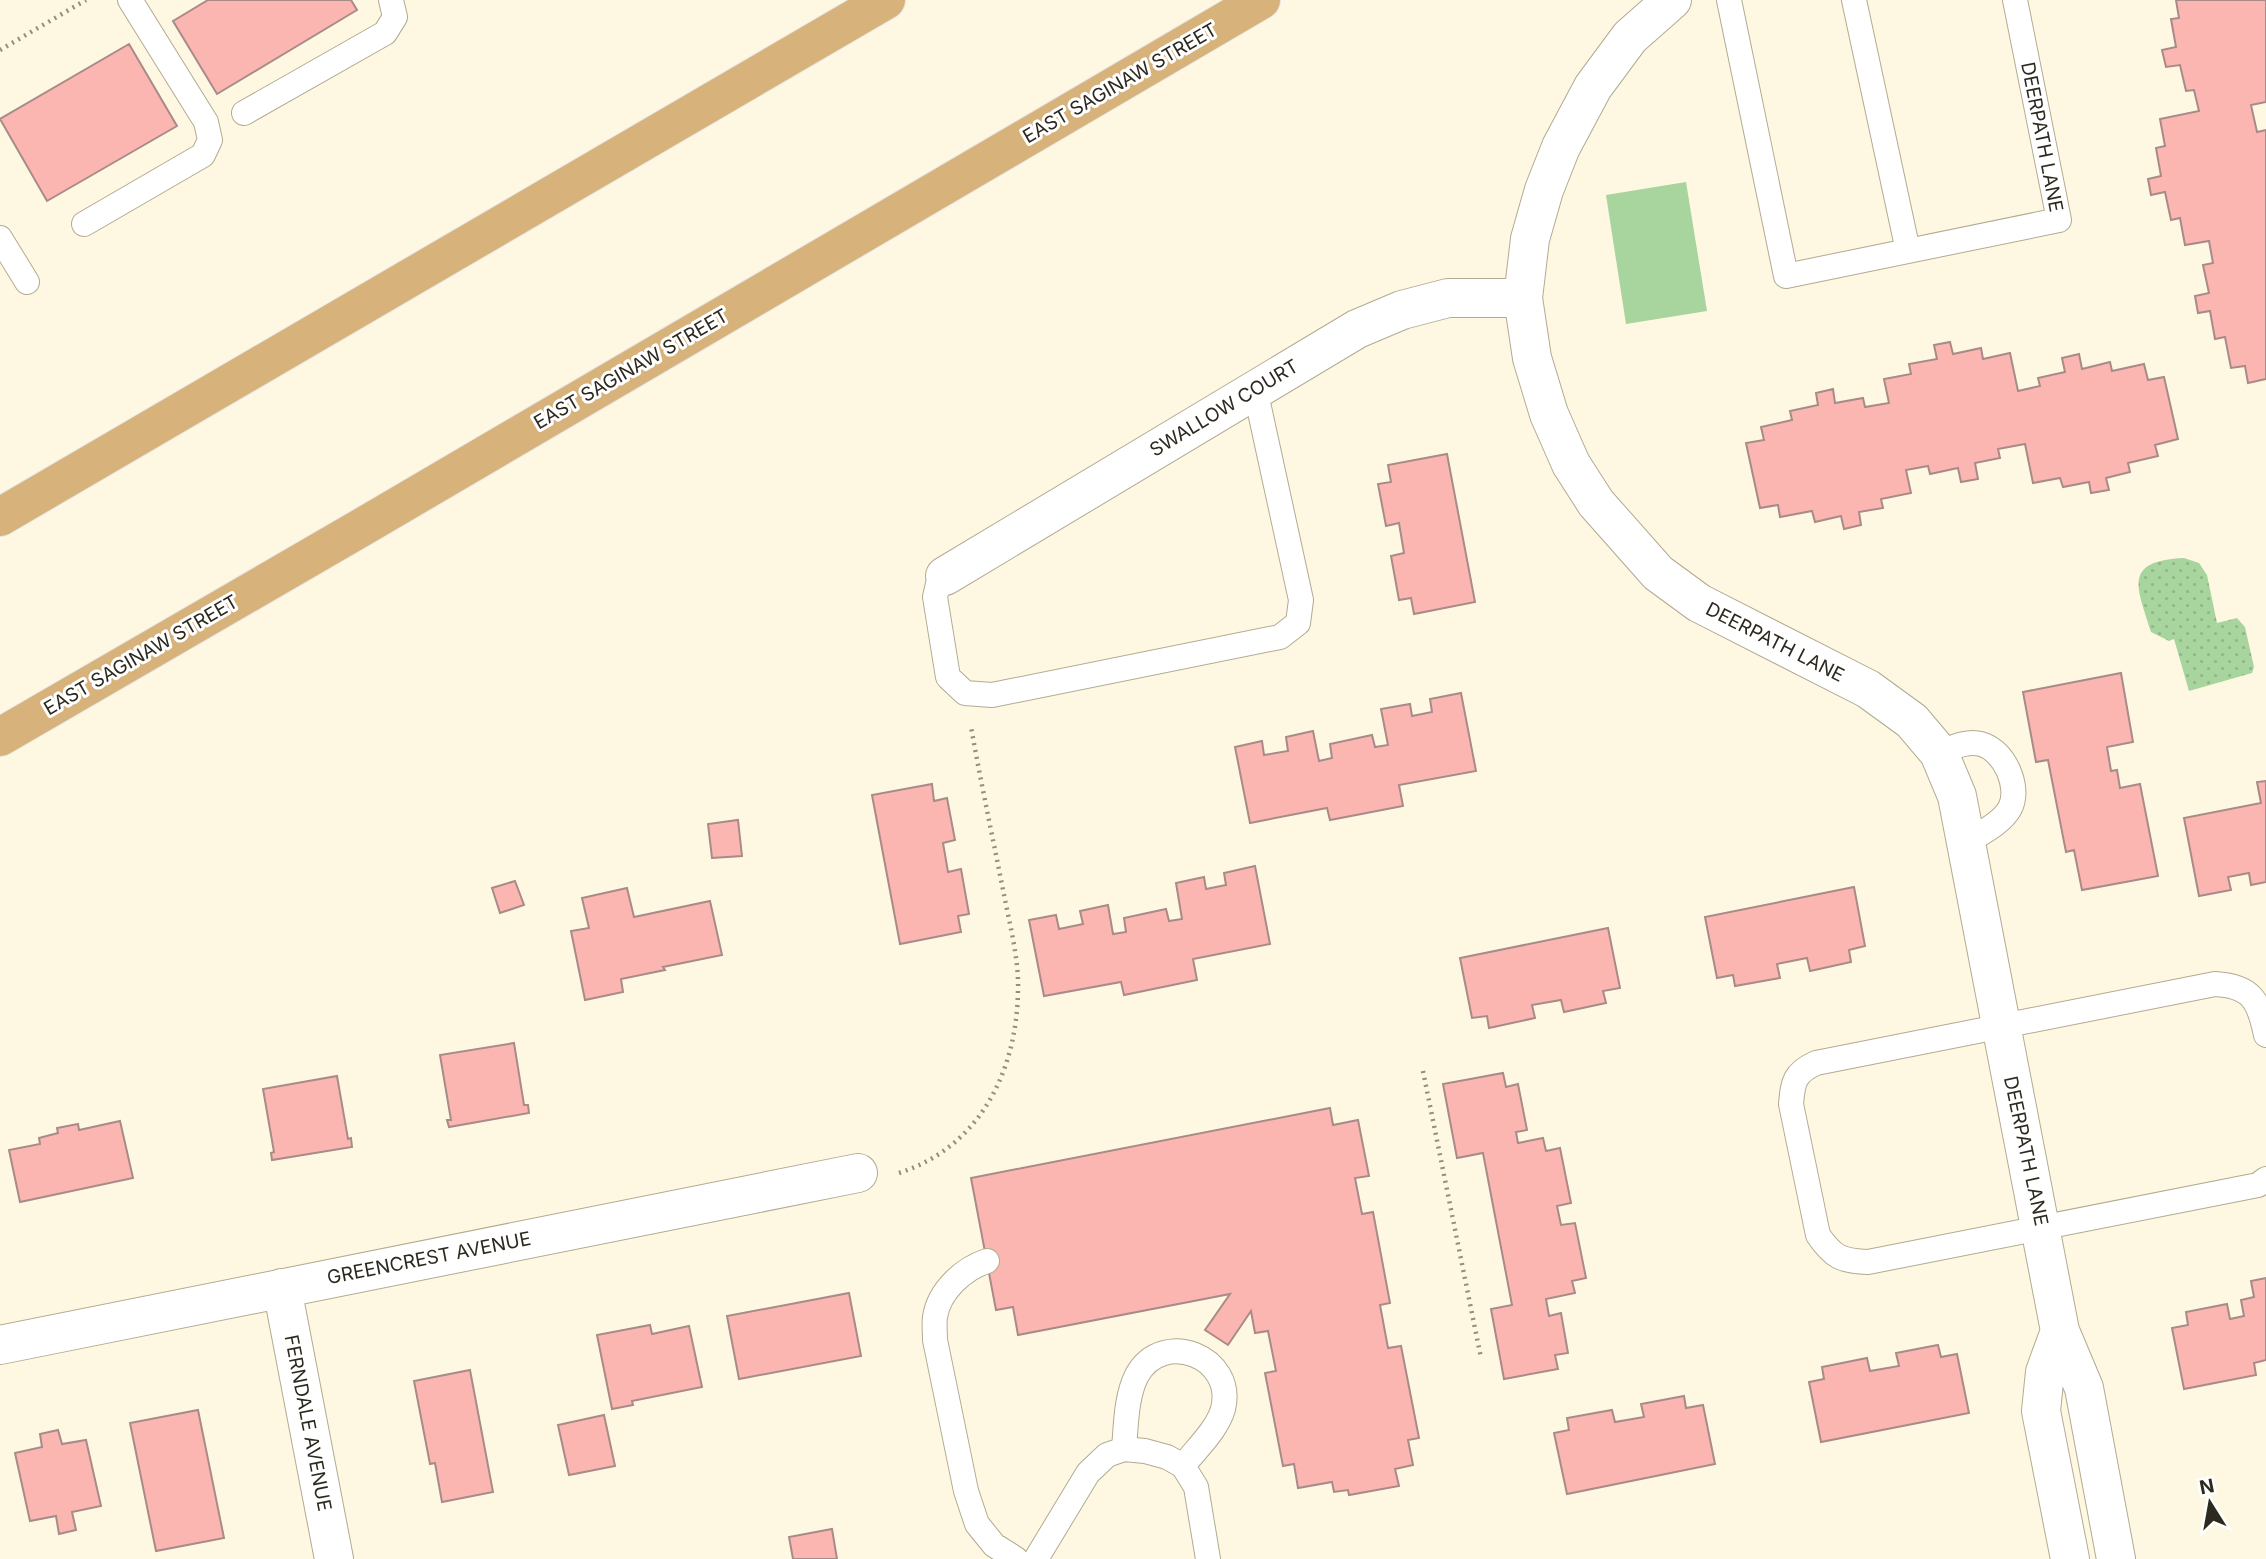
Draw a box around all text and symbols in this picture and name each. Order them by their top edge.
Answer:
street label: EAST SAGINAW STREET [1019,18,1221,148]
street label: DEERPATH LANE [2016,60,2068,214]
street label: EAST SAGINAW STREET [530,304,732,434]
street label: SWALLOW COURT [1145,354,1303,462]
street label: EAST SAGINAW STREET [40,590,242,720]
street label: DEERPATH LANE [1702,597,1848,687]
street label: DEERPATH LANE [1999,1074,2053,1228]
street label: GREENCREST AVENUE [325,1227,533,1289]
street label: FERNDALE AVENUE [280,1333,336,1513]
north arrow [2175,1468,2245,1538]
text: N [2198,1474,2216,1499]

